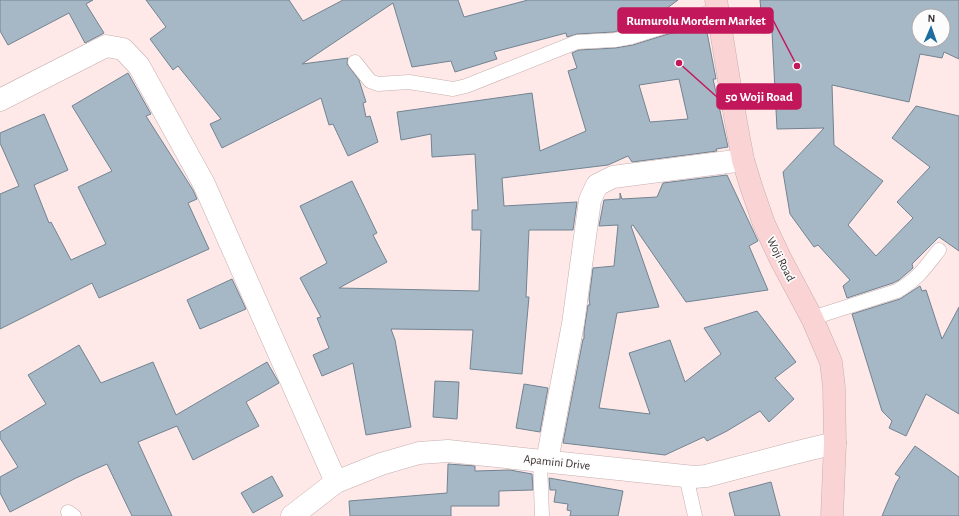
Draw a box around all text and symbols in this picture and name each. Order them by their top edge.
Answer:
callout: Rumurolu Mordern Market [618,8,773,33]
north arrow [911,8,951,48]
text: N [927,13,935,24]
text: Rumurolu Mordern Market [626,15,766,28]
callout: 50 Woji Road [717,84,801,109]
text: 50 Woji Road [725,91,793,104]
street label: Woji Road [764,235,797,284]
street label: Apamini Drive [523,453,591,471]

